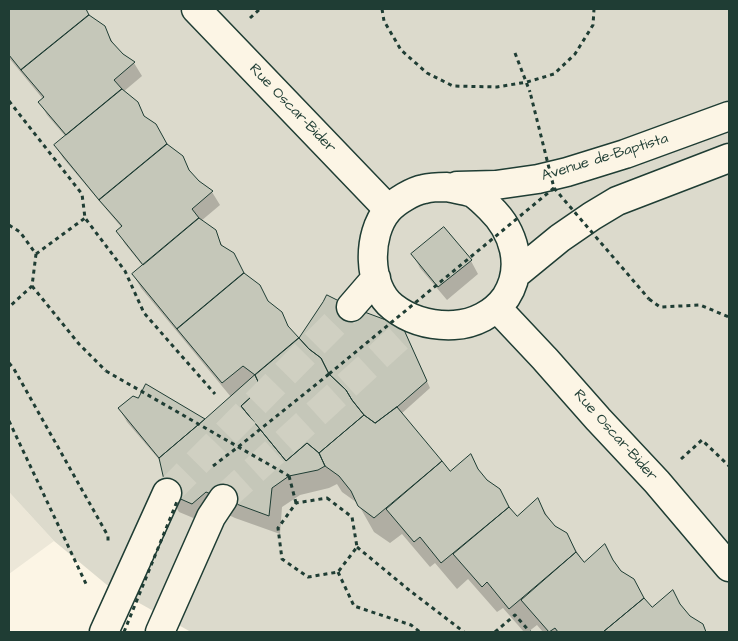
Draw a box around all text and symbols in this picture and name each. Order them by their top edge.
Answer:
street label: Rue Oscar-Bider [245,61,339,157]
street label: Avenue de-Baptista [540,130,670,186]
street label: Rue Oscar-Bider [569,386,661,486]

